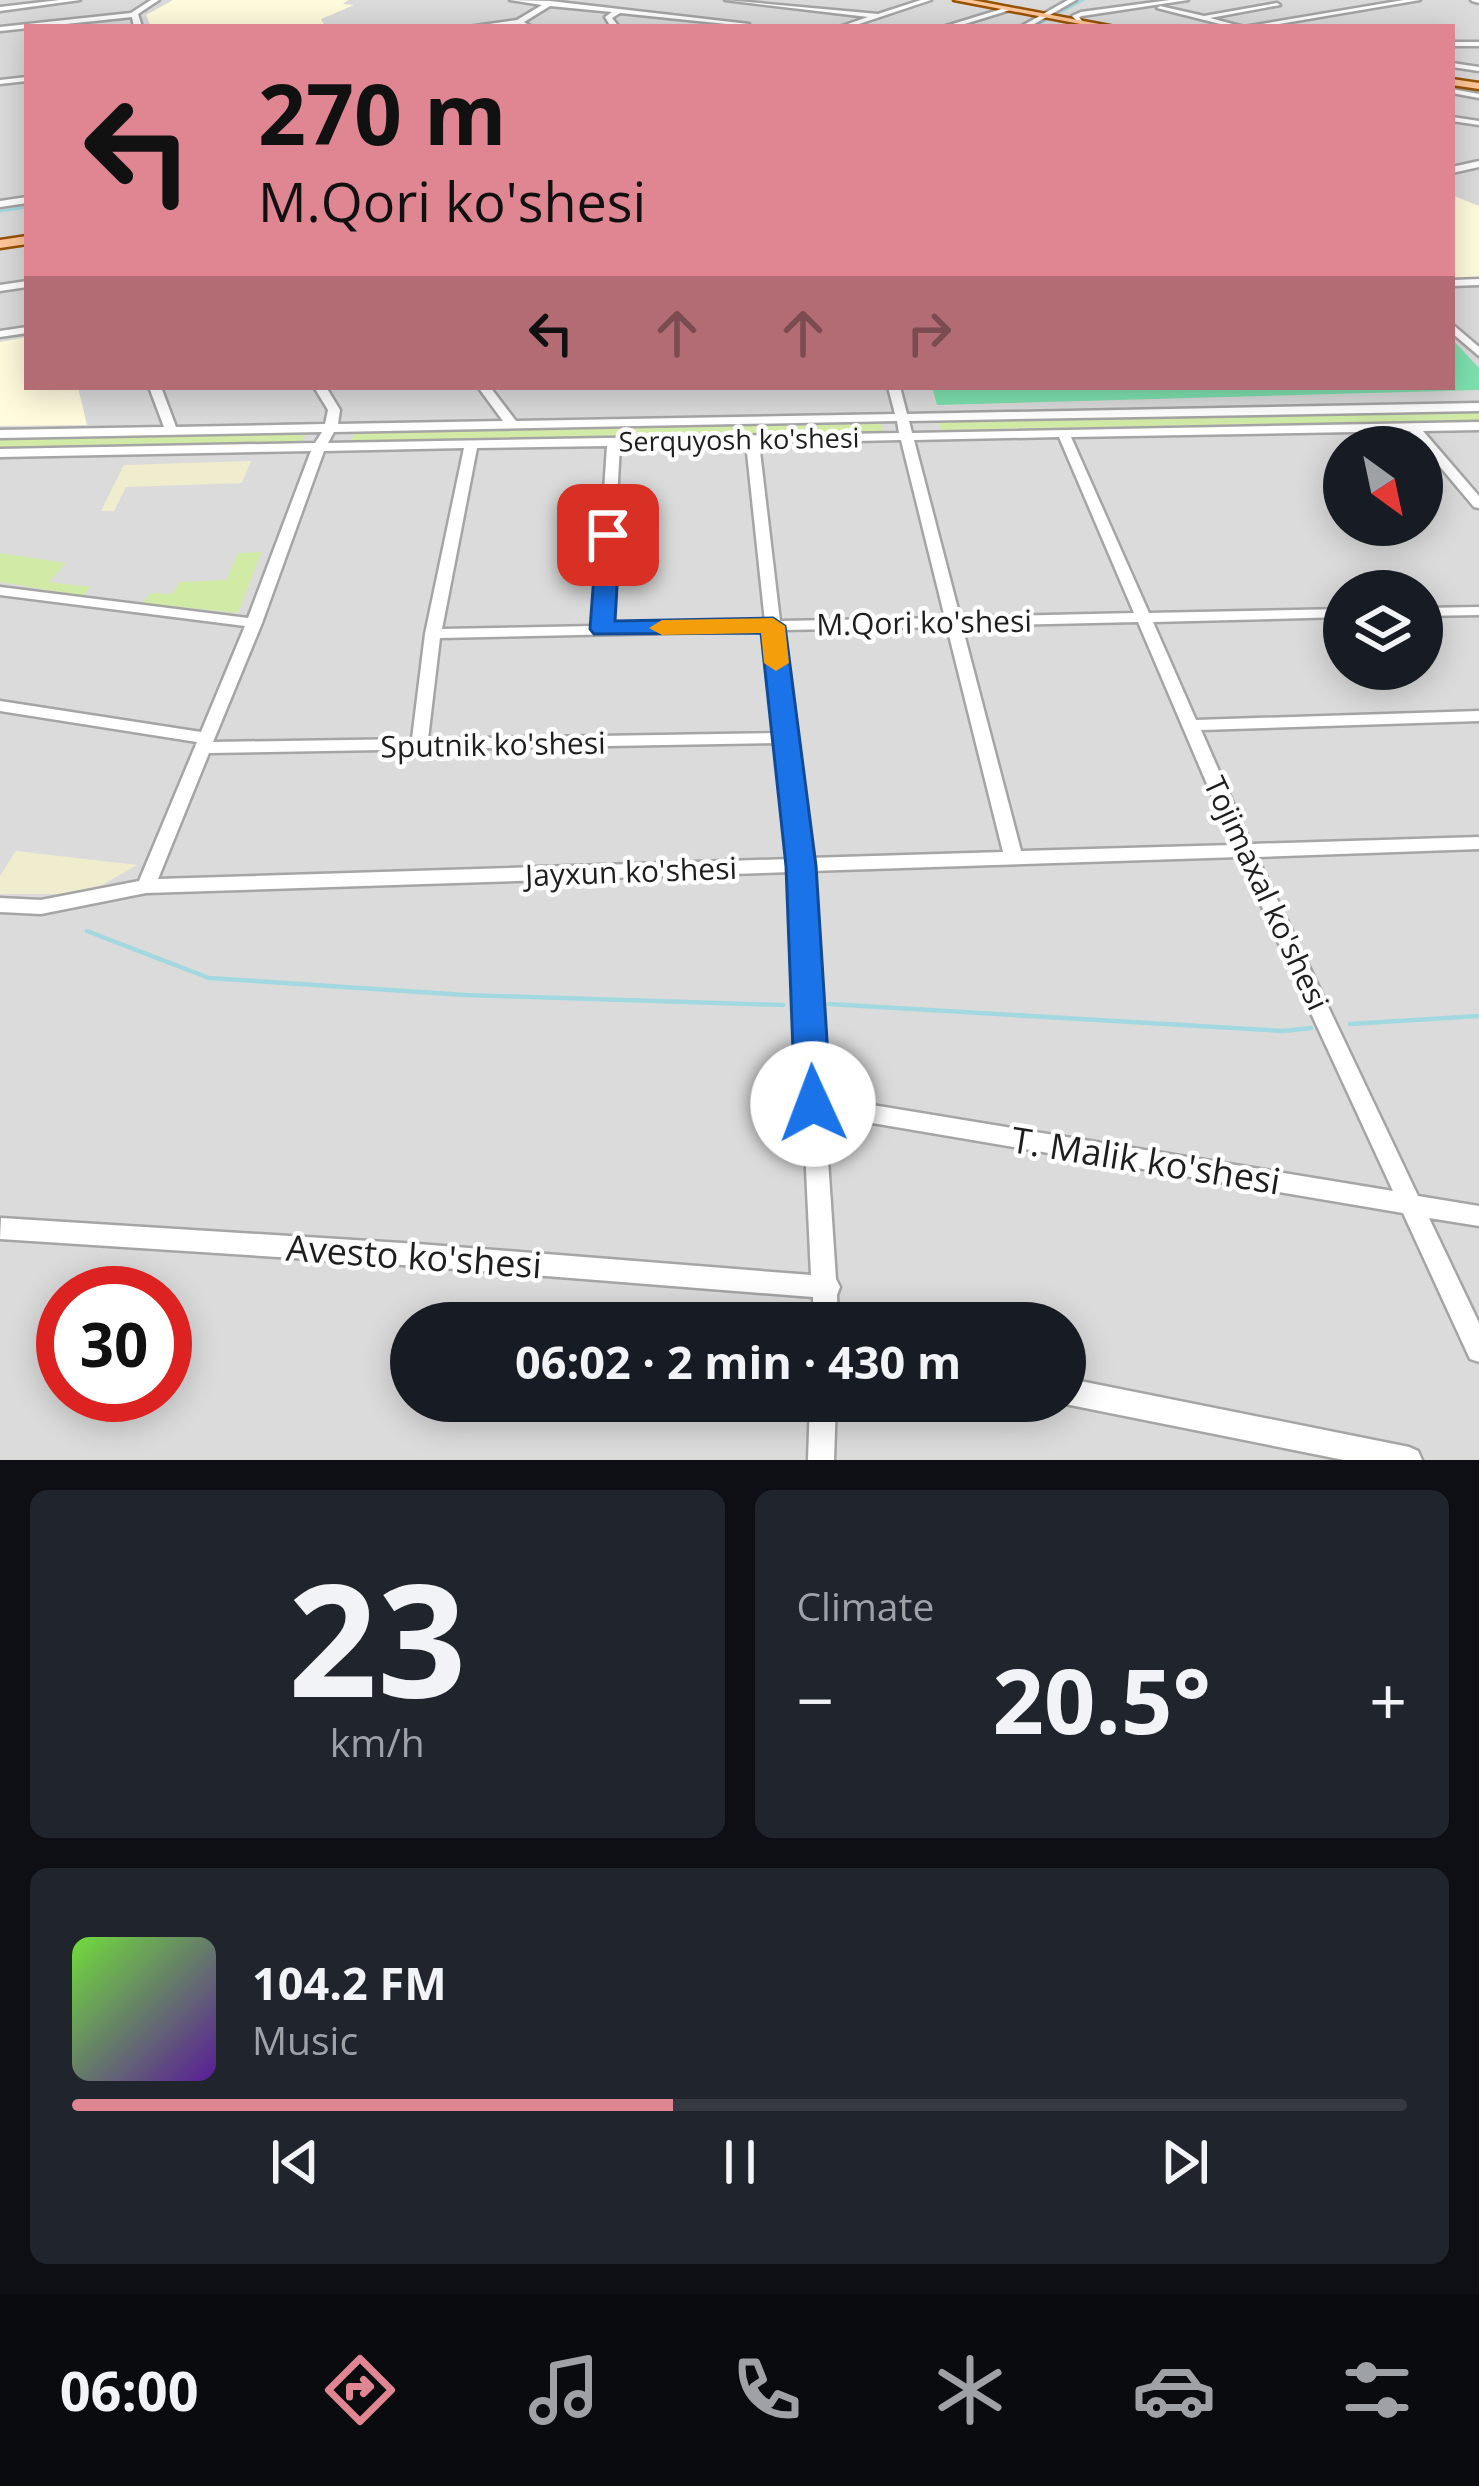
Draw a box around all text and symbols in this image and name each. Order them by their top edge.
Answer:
text: 270 m [258,55,506,170]
icon: left [60,72,216,228]
text: M.Qori ko'shesi [258,164,646,238]
icon: left [518,300,584,366]
icon: ahead [644,300,710,366]
icon: ahead [770,300,836,366]
icon: right [896,300,962,366]
street label: Serquyosh ko'shesi [618,418,860,460]
north arrow [1323,426,1443,546]
map controls [1323,426,1443,690]
pin [557,484,659,586]
icon: arrive [575,502,641,568]
button: layers [1323,570,1443,690]
street label: M.Qori ko'shesi [816,600,1032,644]
street label: Sputnik ko'shesi [380,722,606,766]
street label: Tojimaxal ko'shesi [1195,769,1339,1017]
street label: Jayxun ko'shesi [521,847,738,895]
position arrow [750,1041,876,1167]
street label: T. Malik ko'shesi [1008,1115,1284,1205]
street label: Avesto ko'shesi [285,1223,543,1289]
speed limit sign: 30 [36,1266,192,1422]
text: 06:02 · 2 min · 430 m [515,1331,961,1392]
text: 23 [288,1530,466,1743]
text: Climate [797,1579,934,1632]
text: 20.5° [992,1638,1211,1760]
text: − [797,1654,834,1744]
text: + [1369,1654,1407,1744]
text: km/h [330,1715,425,1768]
text: 104.2 FM [252,1952,447,2013]
text: Music [252,2013,358,2066]
icon: previous [262,2129,328,2195]
icon: pause [707,2129,773,2195]
icon: next [1152,2129,1218,2195]
icon: directions [318,2348,402,2432]
icon: music [522,2348,606,2432]
icon: phone [725,2348,809,2432]
icon: climate [928,2348,1012,2432]
icon: car [1132,2348,1216,2432]
icon: filters [1335,2348,1419,2432]
text: 06:00 [60,2353,199,2427]

